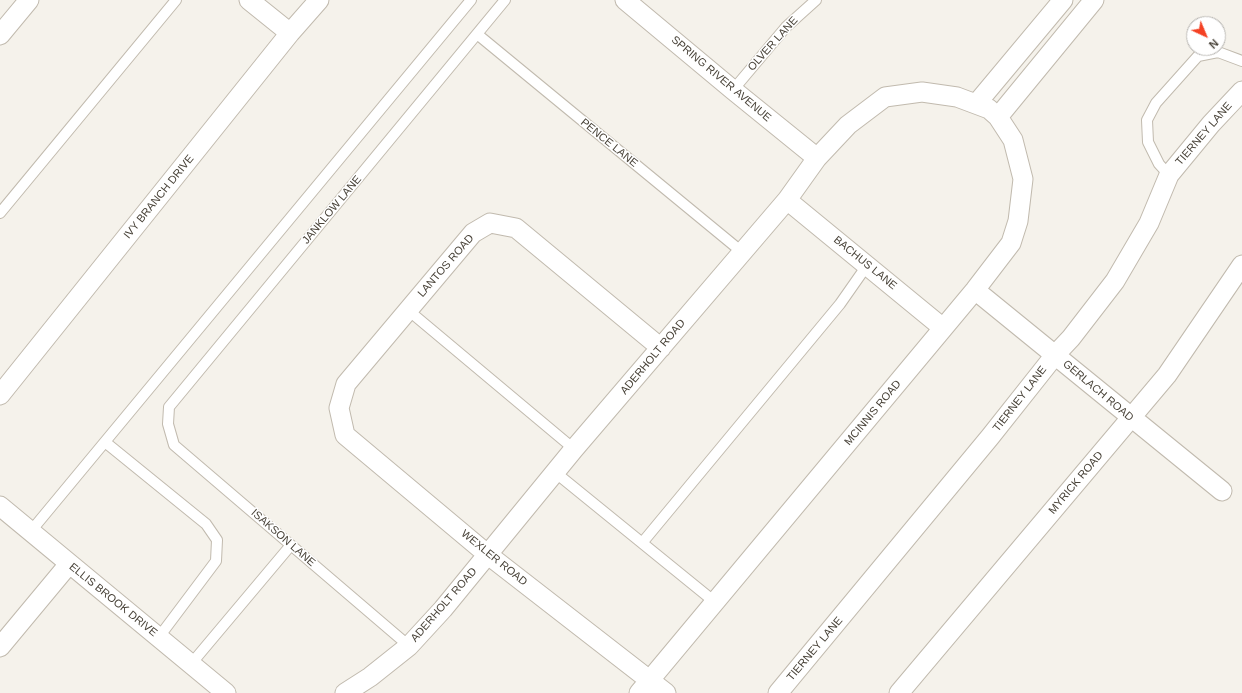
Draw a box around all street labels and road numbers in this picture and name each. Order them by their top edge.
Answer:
street label: OLVER LANE [745,14,801,74]
street label: SPRING RIVER AVENUE [668,33,774,125]
street label: TIERNEY LANE [1173,100,1235,168]
street label: PENCE LANE [578,116,640,170]
street label: IVY BRANCH DRIVE [121,152,197,242]
street label: JANKLOW LANE [300,173,364,247]
street label: LANTOS ROAD [415,232,477,300]
street label: BACHUS LANE [831,233,899,293]
street label: ADERHOLT ROAD [618,317,688,397]
street label: GERLACH ROAD [1060,358,1136,424]
street label: TIERNEY LANE [990,364,1050,434]
street label: MCINNIS ROAD [842,378,904,448]
street label: MYRICK ROAD [1046,449,1106,517]
street label: ISAKSON LANE [248,507,318,569]
street label: WEXLER ROAD [458,527,530,589]
street label: ELLIS BROOK DRIVE [66,560,160,640]
street label: ADERHOLT ROAD [408,565,480,645]
street label: TIERNEY LANE [784,614,846,684]

